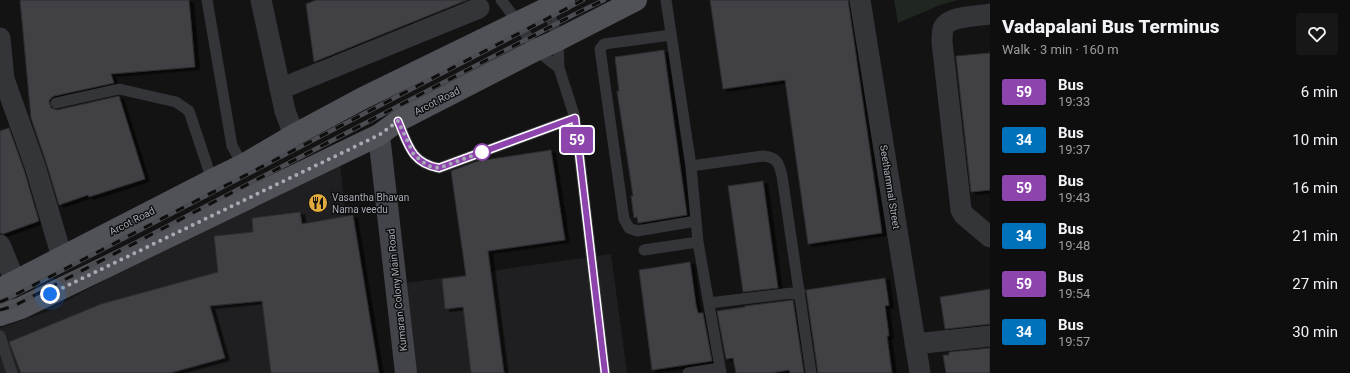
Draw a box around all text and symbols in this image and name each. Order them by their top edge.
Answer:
button: heart [1296,13,1338,55]
text: Vadapalani Bus Terminus [1002,15,1220,38]
text: Walk · 3 min · 160 m [1002,42,1119,57]
text: Bus [1058,76,1084,94]
text: 6 min [1301,83,1338,101]
text: 59 [1016,84,1032,100]
street label: Arcot Road [412,85,462,117]
text: 19:33 [1058,94,1090,109]
text: Bus [1058,124,1084,142]
line badge: 59 [559,127,595,153]
text: 10 min [1292,131,1338,149]
text: 59 [569,132,585,148]
text: 34 [1016,132,1032,148]
text: 19:37 [1058,142,1090,157]
unlabelled marker [473,143,491,161]
street label: Seethammal Street [878,144,902,230]
text: Bus [1058,172,1084,190]
text: 16 min [1292,179,1338,197]
text: 59 [1016,180,1032,196]
text: 19:43 [1058,190,1090,205]
restaurant icon: Vasantha Bhavan Nama veedu [307,192,329,214]
place label: Vasantha Bhavan Nama veedu [332,192,409,215]
street label: Arcot Road [107,205,157,237]
text: Bus [1058,220,1084,238]
text: 21 min [1292,227,1338,245]
street label: Kumaran Colony Main Road [385,228,409,352]
text: 34 [1016,228,1032,244]
text: 19:48 [1058,238,1090,253]
text: Bus [1058,268,1084,286]
text: 27 min [1292,275,1338,293]
text: 59 [1016,276,1032,292]
your location [40,284,60,304]
text: 19:54 [1058,286,1090,301]
text: Bus [1058,316,1084,334]
text: 30 min [1292,323,1338,341]
text: 34 [1016,324,1032,340]
text: 19:57 [1058,334,1090,349]

